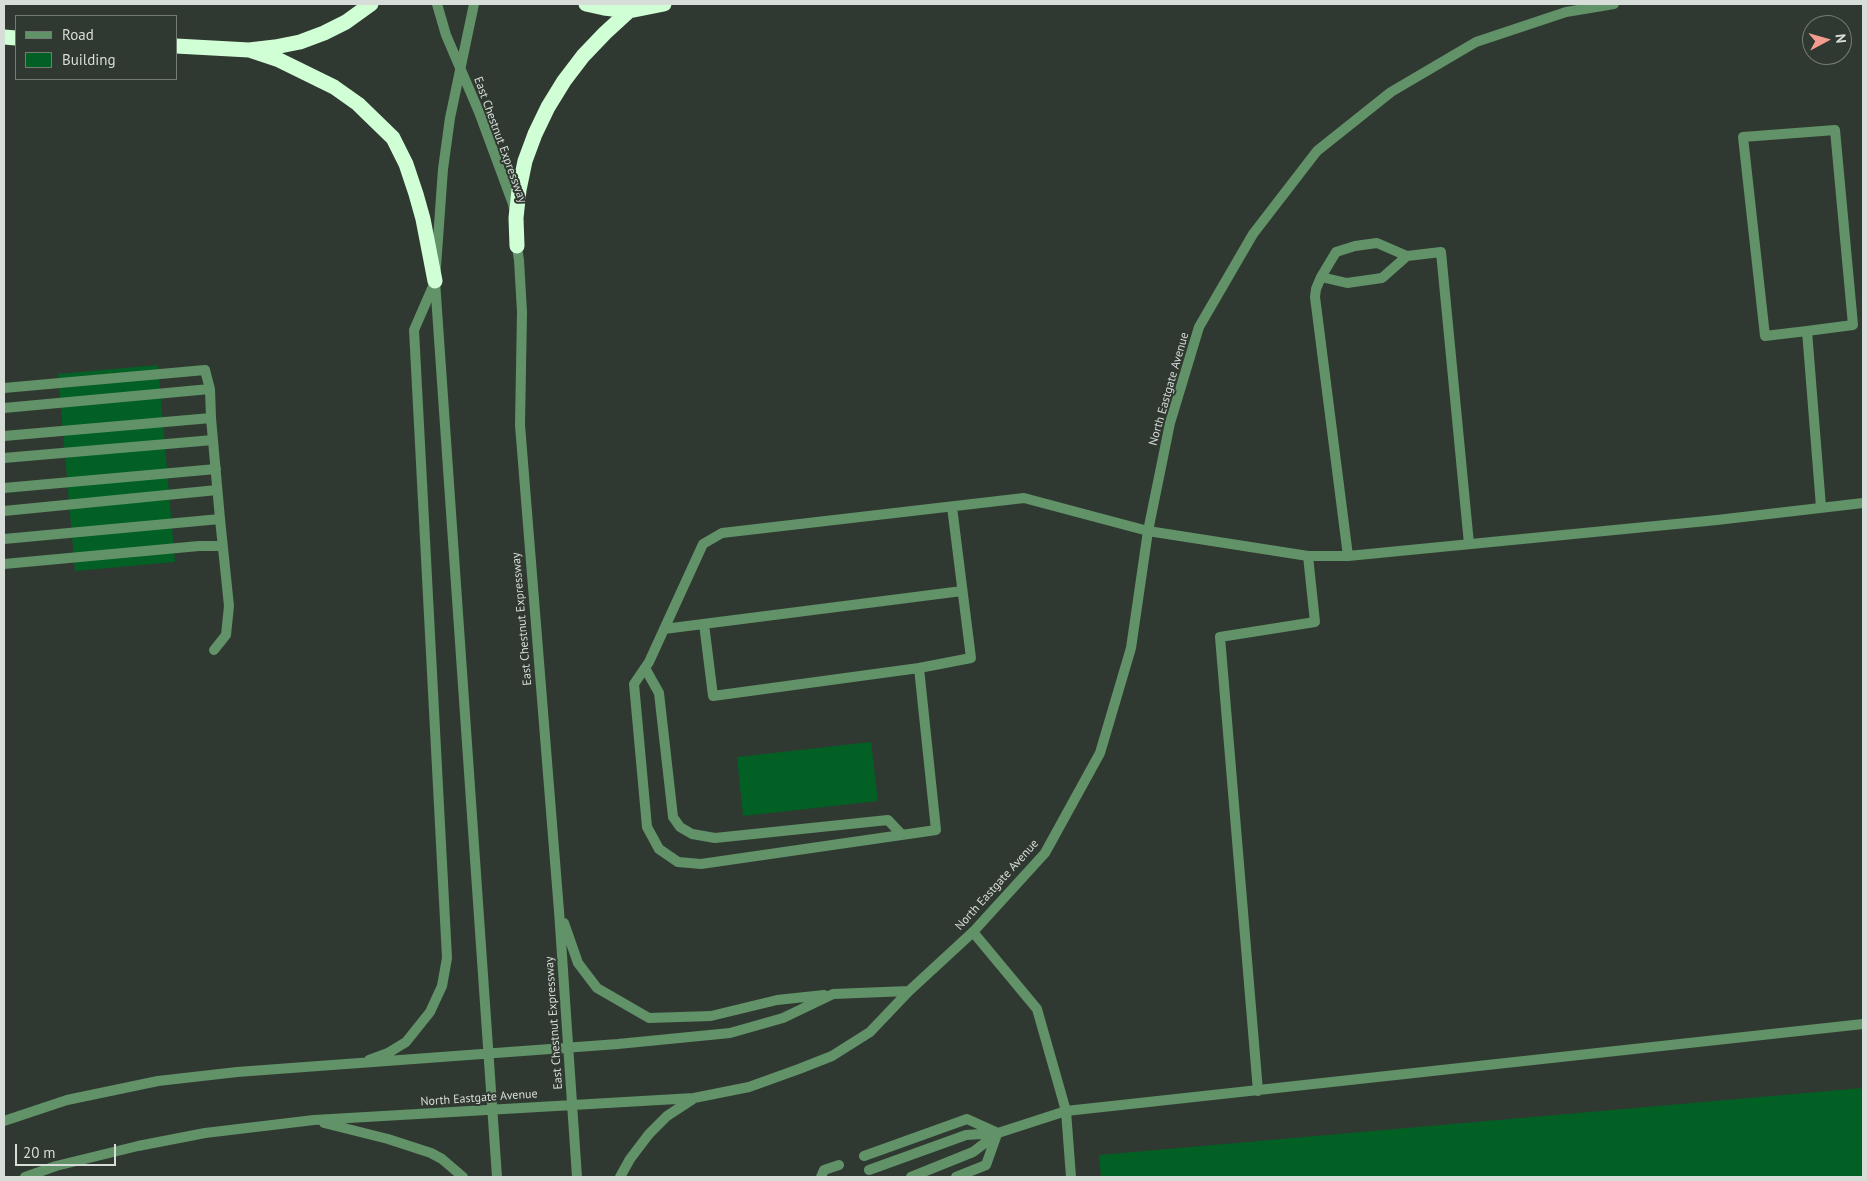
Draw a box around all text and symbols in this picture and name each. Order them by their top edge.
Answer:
legend [15,15,178,80]
north arrow [1802,15,1852,65]
text: Road [62,25,94,44]
text: N [1831,33,1850,44]
text: Building [62,50,116,69]
street label: East Chestnut Expressway [470,75,530,205]
street label: North Eastgate Avenue [1146,331,1192,447]
street label: East Chestnut Expressway [509,552,535,686]
street label: North Eastgate Avenue [952,837,1042,933]
street label: East Chestnut Expressway [542,956,566,1090]
street label: North Eastgate Avenue [420,1087,538,1109]
scale bar [18,1134,119,1166]
text: 20 m [23,1143,56,1162]

